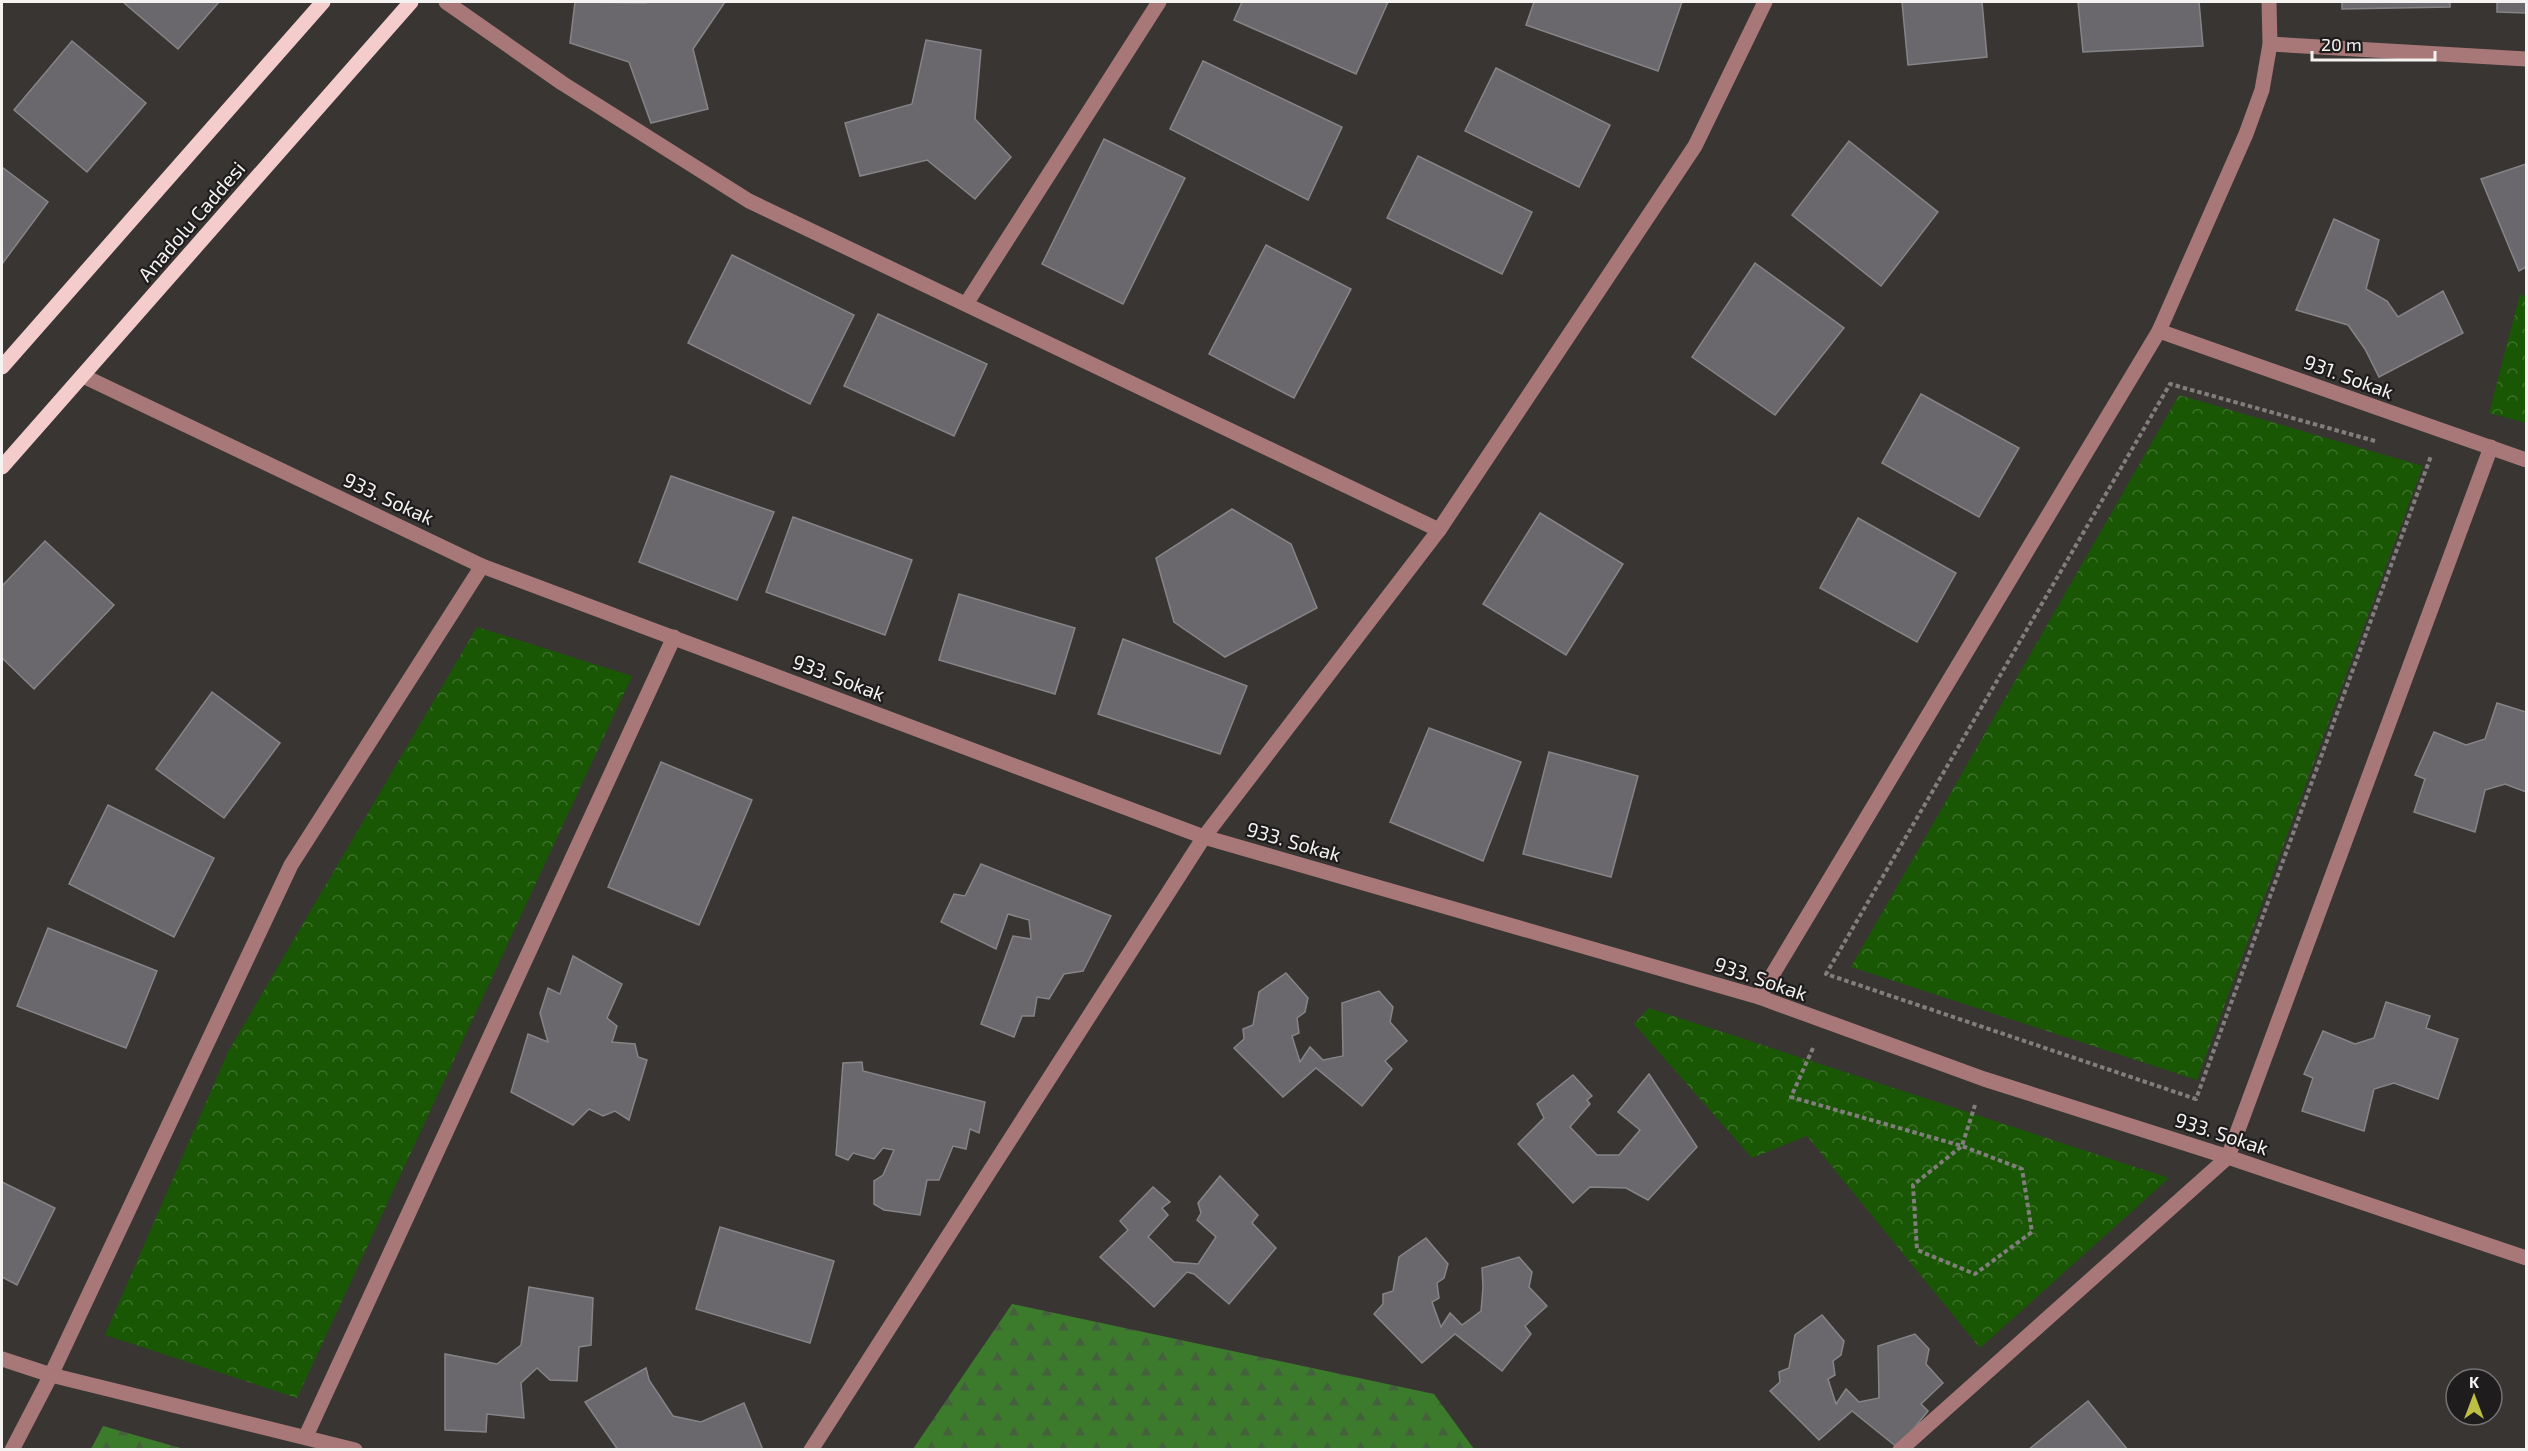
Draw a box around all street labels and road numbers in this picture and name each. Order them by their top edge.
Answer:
street label: Anadolu Caddesi [132,156,250,286]
street label: 931. Sokak [2301,349,2397,403]
street label: 933. Sokak [340,467,438,529]
street label: 933. Sokak [790,648,888,706]
street label: 933. Sokak [1244,816,1344,866]
street label: 933. Sokak [1711,951,1811,1005]
street label: 933. Sokak [2172,1107,2272,1159]

